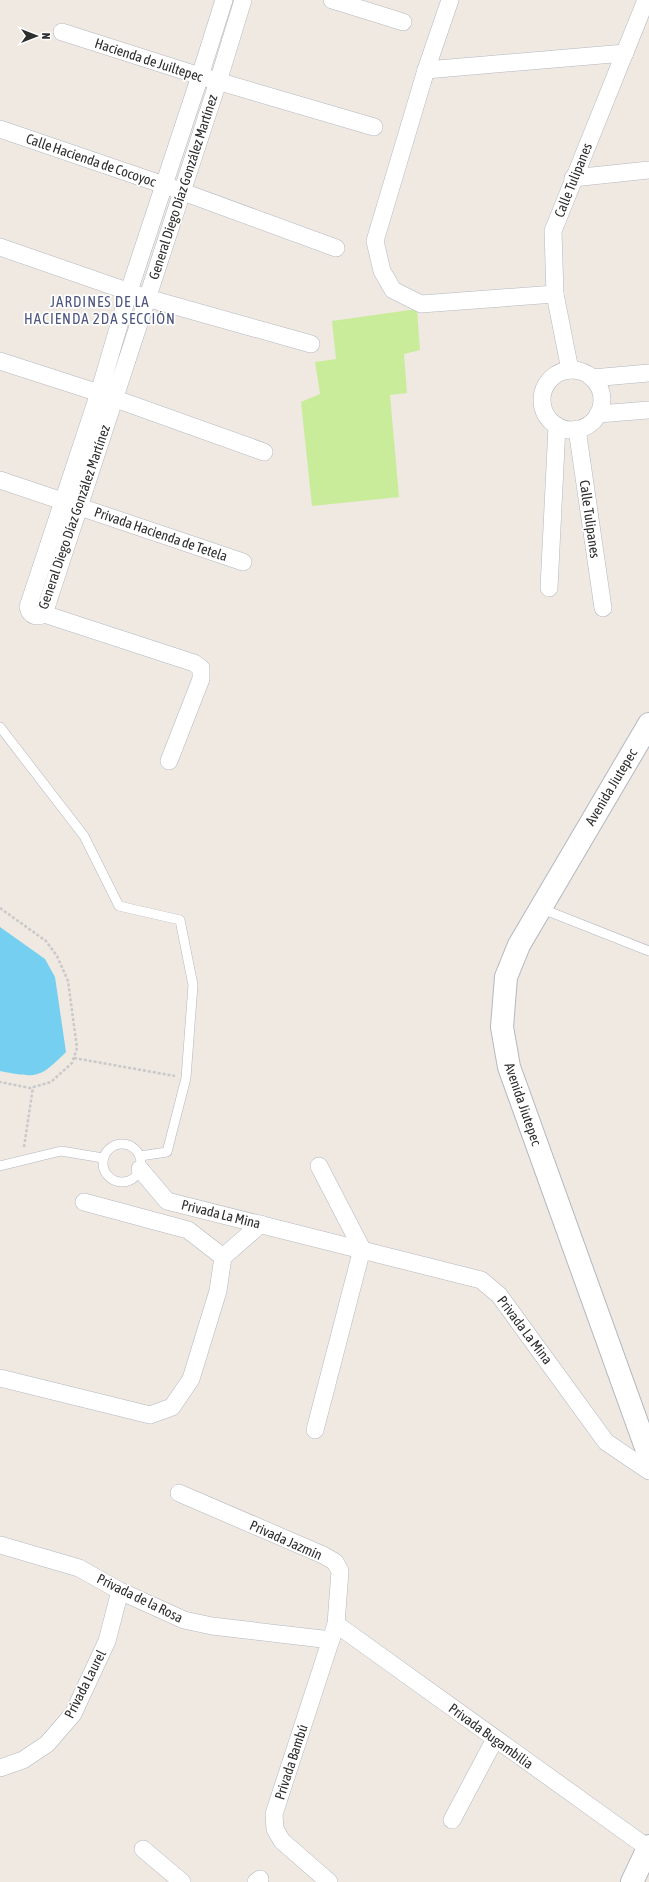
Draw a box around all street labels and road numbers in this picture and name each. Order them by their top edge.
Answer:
street label: Hacienda de Juiltepec [93,35,206,85]
street label: General Diego Díaz González Martínez [145,92,221,282]
street label: Calle Hacienda de Cocoyoc [24,130,159,190]
street label: Calle Tulipanes [551,140,595,220]
street label: General Diego Díaz González Martínez [35,423,113,611]
street label: Calle Tulipanes [577,479,603,559]
street label: Privada Hacienda de Tetela [92,504,230,564]
street label: Avenida Jiutepec [582,745,641,828]
street label: Avenida Jiutepec [501,1060,545,1148]
street label: Privada La Mina [180,1196,262,1232]
street label: Privada La Mina [494,1293,556,1367]
street label: Privada Jazmín [247,1517,325,1563]
street label: Privada de la Rosa [94,1570,186,1626]
street label: Privada Laurel [61,1647,109,1721]
street label: Privada Bugambilia [446,1700,536,1772]
street label: Privada Bambú [271,1722,311,1802]

